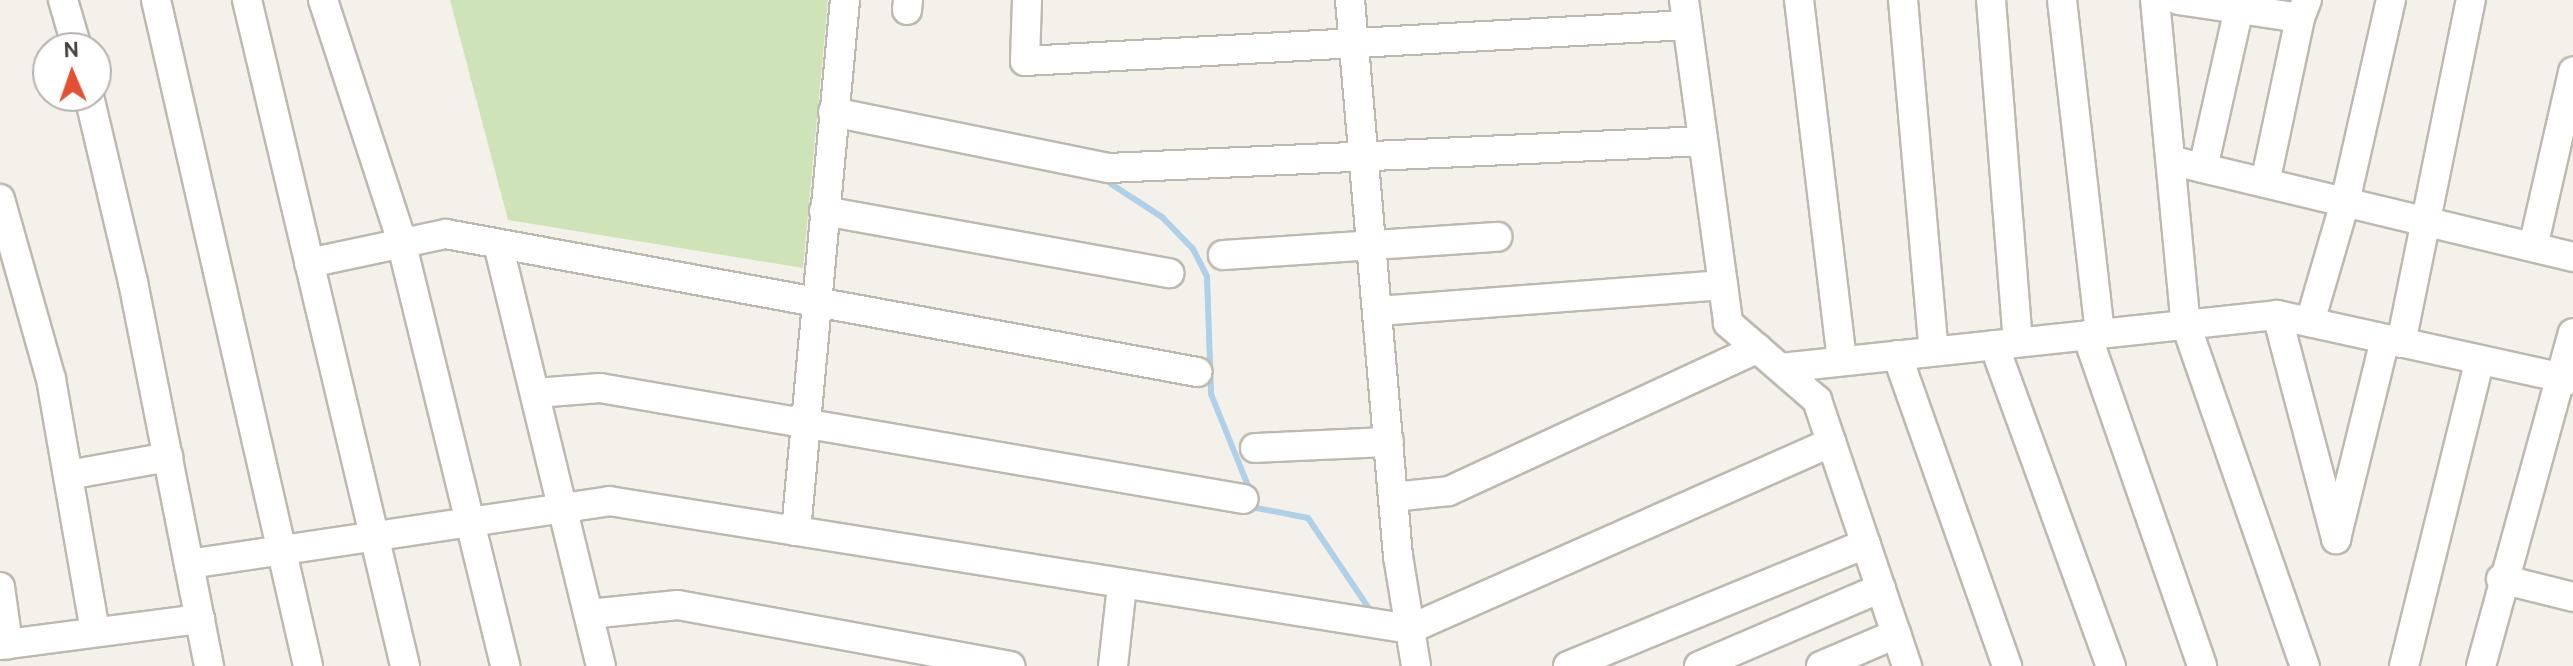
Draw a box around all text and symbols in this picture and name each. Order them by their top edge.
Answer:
north arrow [32,32,112,112]
text: N [63,36,79,63]

